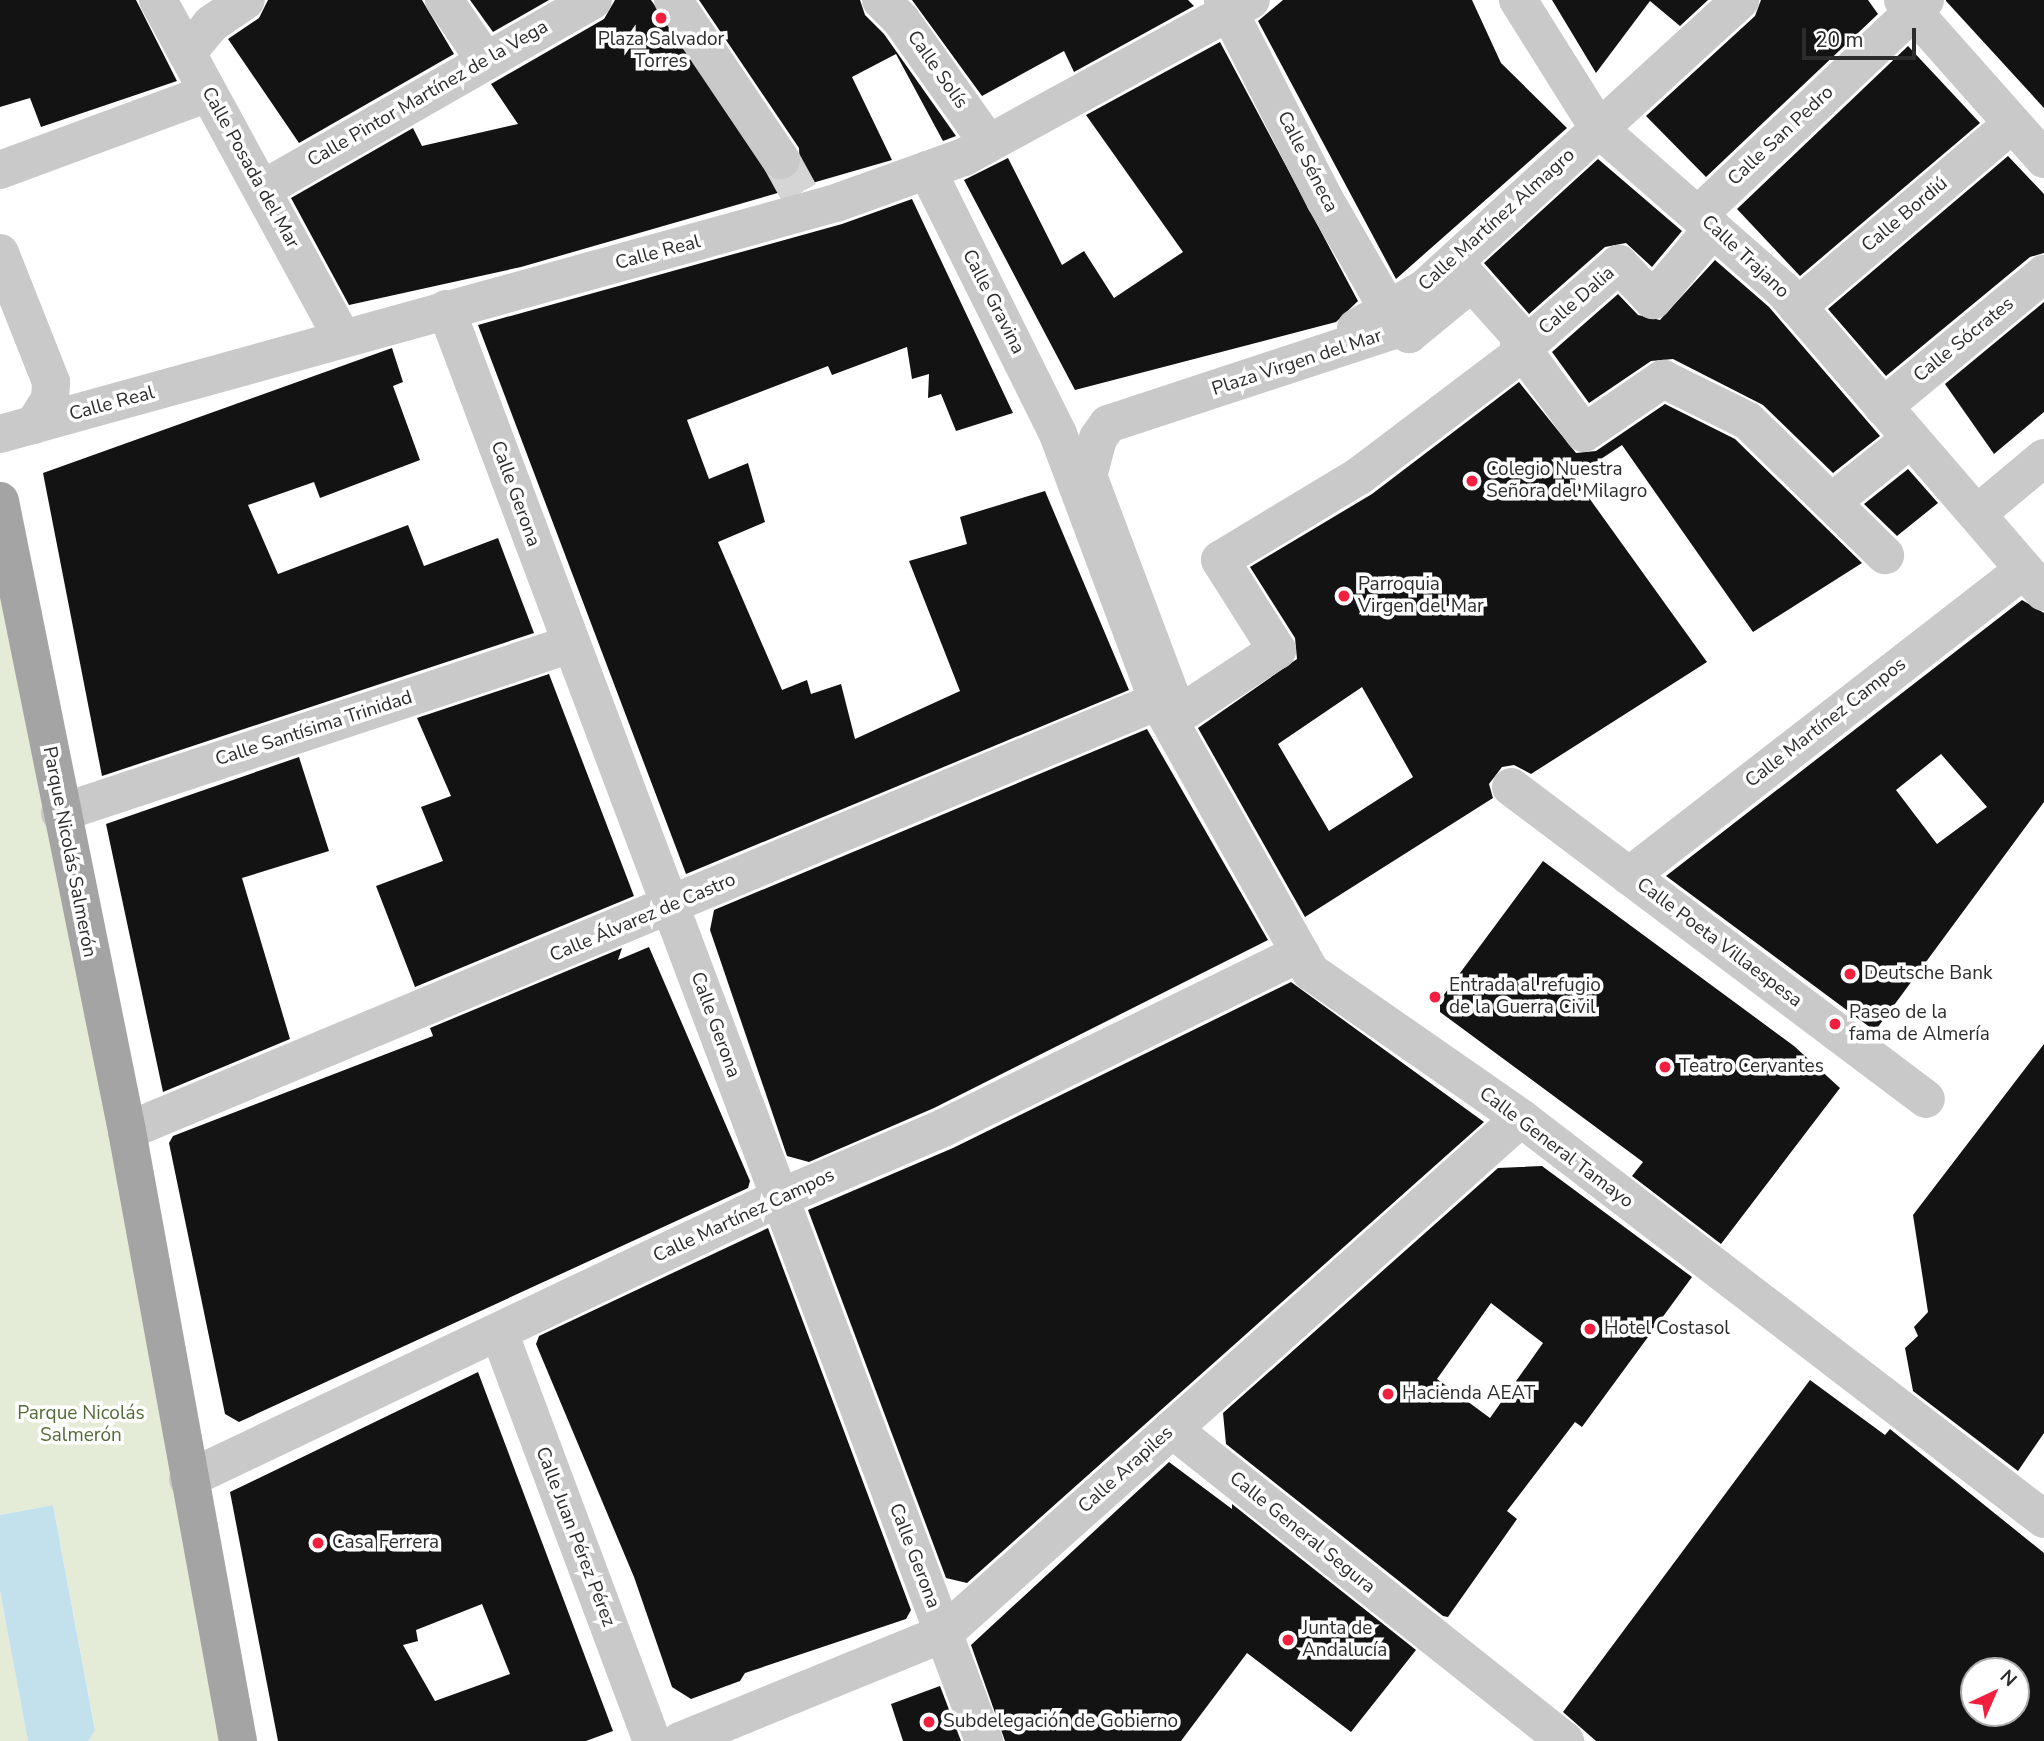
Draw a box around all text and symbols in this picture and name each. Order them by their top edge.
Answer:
marker: Plaza Salvador Torres [653,10,669,26]
scale bar [1806,14,1920,58]
street label: Calle Pintor Martínez de la Vega [304,16,552,172]
text: 20 m [1815,26,1864,54]
street label: Calle Solís [902,27,972,113]
place label: Plaza Salvador Torres [598,29,724,73]
street label: Calle San Pedro [1723,81,1839,191]
street label: Calle Posada del Mar [196,83,304,253]
street label: Calle Séneca [1272,108,1342,216]
street label: Calle Martínez Almagro [1414,144,1580,296]
street label: Calle Bordiú [1857,173,1953,257]
street label: Calle Trajano [1697,211,1793,303]
street label: Calle Real [613,231,703,275]
street label: Calle Gravina [957,246,1029,358]
street label: Calle Dalia [1534,262,1620,340]
street label: Calle Sócrates [1909,293,2019,387]
street label: Plaza Virgen del Mar [1209,325,1385,401]
street label: Calle Real [67,382,157,426]
street label: Calle Gerona [485,438,545,550]
place label: Colegio Nuestra Señora del Milagro [1486,459,1647,503]
marker: Colegio Nuestra Señora del Milagro [1464,473,1480,489]
place label: Parroquia Virgen del Mar [1358,574,1484,618]
marker: Parroquia Virgen del Mar [1336,588,1352,604]
street label: Calle Martínez Campos [1741,653,1911,793]
street label: Calle Santísima Trinidad [213,686,415,772]
street label: Parque Nicolás Salmerón [37,745,101,959]
street label: Calle Álvarez de Castro [547,869,739,967]
street label: Calle Poeta Villaespesa [1632,873,1806,1013]
place label: Deutsche Bank [1864,963,1992,985]
marker: Deutsche Bank [1842,966,1858,982]
street label: Calle Gerona [685,969,745,1081]
place label: Entrada al refugio de la Guerra Civil [1449,975,1601,1019]
marker: Entrada al refugio de la Guerra Civil [1427,989,1443,1005]
place label: Paseo de la fama de Almería [1849,1002,1990,1046]
marker: Paseo de la fama de Almería [1827,1016,1843,1032]
place label: Teatro Cervantes [1679,1056,1824,1078]
marker: Teatro Cervantes [1657,1059,1673,1075]
street label: Calle General Tamayo [1474,1083,1638,1213]
street label: Calle Martínez Campos [650,1164,838,1268]
place label: Hotel Costasol [1604,1318,1730,1340]
marker: Hotel Costasol [1582,1321,1598,1337]
place label: Hacienda AEAT [1402,1383,1535,1405]
marker: Hacienda AEAT [1380,1386,1396,1402]
park label: Parque Nicolás Salmerón [17,1403,145,1447]
street label: Calle Arapiles [1074,1422,1178,1518]
street label: Calle Juan Pérez Pérez [530,1444,620,1630]
street label: Calle General Segura [1224,1467,1380,1599]
street label: Calle Gerona [884,1500,944,1612]
place label: Casa Ferrera [332,1532,439,1554]
marker: Casa Ferrera [310,1535,326,1551]
place label: Junta de Andalucía [1302,1618,1387,1662]
marker: Junta de Andalucía [1280,1632,1296,1648]
north arrow [1960,1657,2030,1727]
text: N [1994,1664,2022,1693]
place label: Subdelegación de Gobierno [943,1711,1178,1733]
marker: Subdelegación de Gobierno [921,1714,937,1730]

